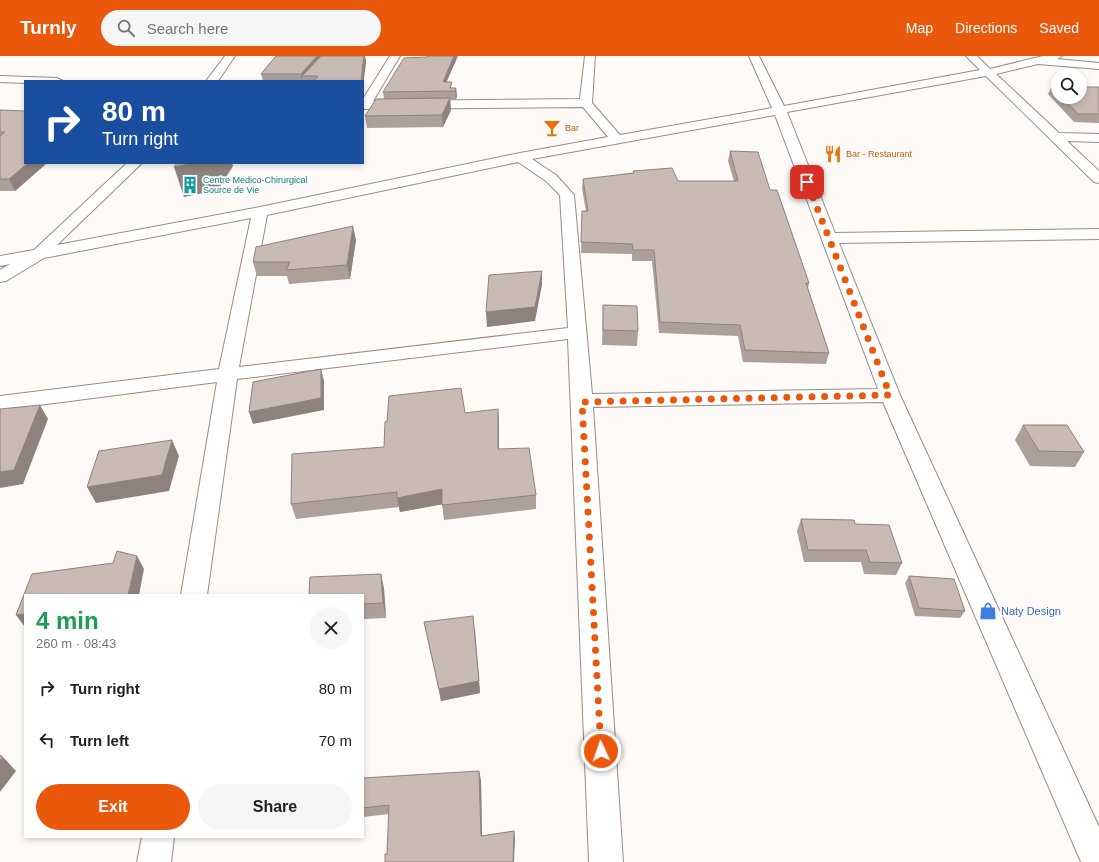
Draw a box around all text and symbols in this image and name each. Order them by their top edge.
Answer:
search box [101,10,381,46]
text: Turnly [20,17,77,38]
icon: search [115,17,137,39]
text: Search here [147,20,228,37]
text: Map [906,20,933,36]
text: Directions [955,20,1017,36]
text: Saved [1039,20,1079,36]
map controls [1051,68,1087,104]
button: search [1051,68,1087,104]
icon: right [36,96,88,148]
text: 80 m [102,96,166,127]
bar icon: Bar [542,118,562,138]
place label: Bar [565,123,579,133]
text: Turn right [102,129,178,149]
restaurant icon: Bar - Restaurant [823,144,843,164]
place label: Bar - Restaurant [846,149,913,159]
pin [790,165,824,199]
icon: arrive [796,171,818,193]
building icon: Centre Medico-Chirurgical Source de Vie [180,175,200,195]
place label: Centre Medico-Chirurgical Source de Vie [203,175,308,195]
shop icon: Naty Design [978,601,998,621]
place label: Naty Design [1001,605,1061,617]
text: 4 min [36,607,99,634]
button: close [310,607,352,649]
text: 260 m · 08:43 [36,636,116,651]
icon: right [36,677,58,699]
text: Turn right [70,680,140,697]
text: 80 m [319,680,352,697]
icon: left [36,729,58,751]
position arrow [580,730,622,772]
text: Turn left [70,732,129,749]
text: 70 m [319,732,352,749]
button: Exit [36,784,190,830]
button: Share [198,784,352,830]

